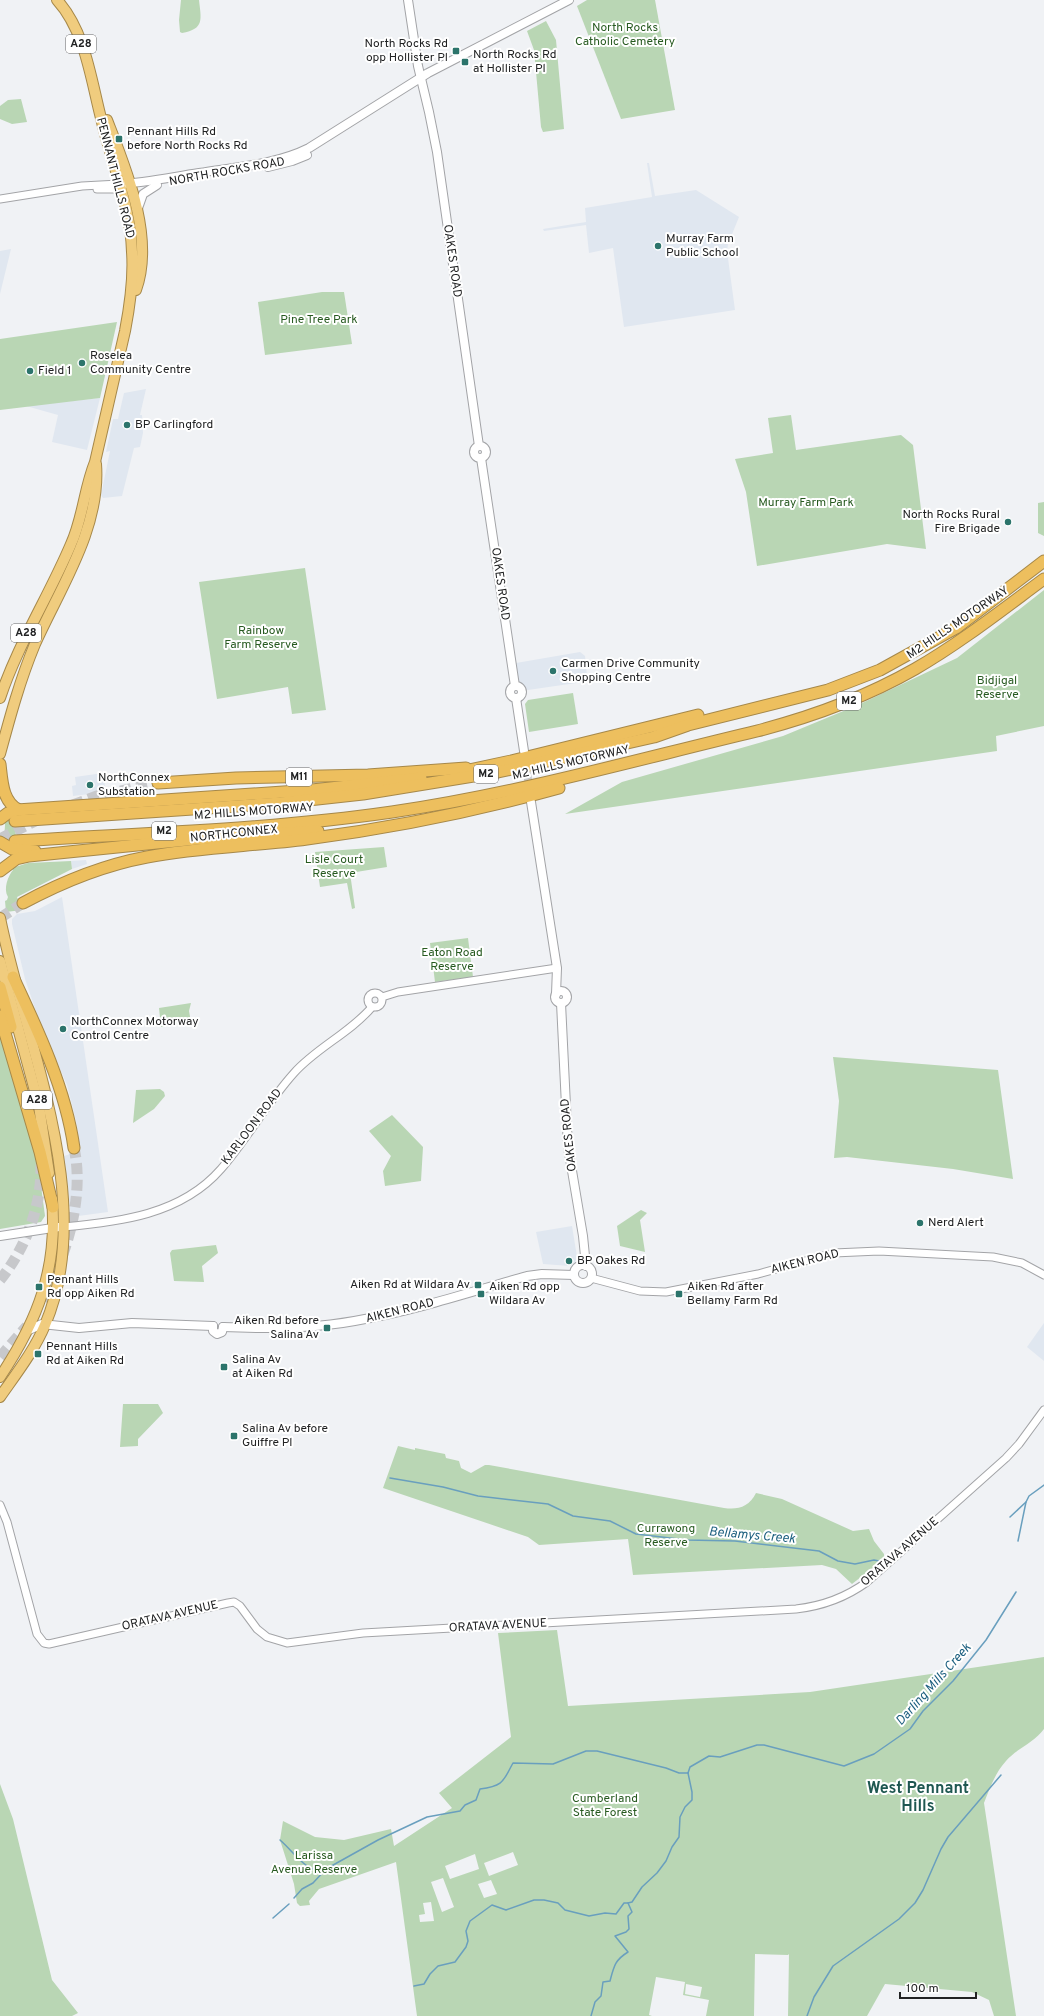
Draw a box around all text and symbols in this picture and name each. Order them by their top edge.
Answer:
park label: North Rocks Catholic Cemetery [575,20,675,50]
road number: A28 [66,35,96,53]
place label: North Rocks Rd opp Hollister Pl [365,36,448,66]
marker: North Rocks Rd opp Hollister Pl [451,46,461,56]
place label: North Rocks Rd at Hollister Pl [473,47,556,77]
marker: North Rocks Rd at Hollister Pl [460,57,470,67]
street label: PENNANT HILLS ROAD [92,116,138,240]
place label: Pennant Hills Rd before North Rocks Rd [127,124,248,154]
marker: Pennant Hills Rd before North Rocks Rd [114,134,124,144]
street label: NORTH ROCKS ROAD [168,154,286,190]
street label: OAKES ROAD [439,224,465,298]
place label: Murray Farm Public School [666,231,739,261]
marker: Murray Farm Public School [653,241,663,251]
park label: Pine Tree Park [280,312,358,328]
place label: Roselea Community Centre [90,348,191,378]
marker: Roselea Community Centre [77,358,87,368]
place label: Field 1 [38,363,71,379]
marker: Field 1 [25,366,35,376]
place label: BP Carlingford [135,417,213,433]
marker: BP Carlingford [122,420,132,430]
park label: Murray Farm Park [758,495,854,511]
place label: North Rocks Rural Fire Brigade [902,507,1000,537]
marker: North Rocks Rural Fire Brigade [1003,517,1013,527]
street label: OAKES ROAD [487,547,513,621]
street label: M2 HILLS MOTORWAY [904,583,1012,663]
park label: Rainbow Farm Reserve [224,623,298,653]
road number: A28 [11,624,41,642]
place label: Carmen Drive Community Shopping Centre [561,656,700,686]
marker: Carmen Drive Community Shopping Centre [548,666,558,676]
park label: Bidjigal Reserve [975,673,1019,703]
road number: M2 [837,692,861,710]
street label: M2 HILLS MOTORWAY [511,742,632,784]
road number: M2 [474,765,498,783]
road number: M11 [286,768,312,786]
place label: NorthConnex Substation [98,770,170,800]
marker: NorthConnex Substation [85,780,95,790]
street label: M2 HILLS MOTORWAY [194,800,315,824]
street label: NORTHCONNEX [189,821,279,847]
road number: M2 [152,822,176,840]
park label: Lisle Court Reserve [305,852,363,882]
park label: Eaton Road Reserve [421,945,483,975]
place label: NorthConnex Motorway Control Centre [71,1014,199,1044]
marker: NorthConnex Motorway Control Centre [58,1024,68,1034]
street label: KARLOON ROAD [218,1086,286,1168]
road number: A28 [22,1091,52,1109]
street label: OAKES ROAD [557,1098,581,1172]
place label: Nerd Alert [928,1215,984,1231]
marker: Nerd Alert [915,1218,925,1228]
street label: AIKEN ROAD [769,1246,841,1278]
place label: BP Oakes Rd [577,1253,645,1269]
marker: BP Oakes Rd [564,1256,574,1266]
place label: Pennant Hills Rd opp Aiken Rd [47,1272,135,1302]
place label: Aiken Rd at Wildara Av [350,1277,470,1293]
place label: Aiken Rd opp Wildara Av [489,1279,560,1309]
place label: Aiken Rd after Bellamy Farm Rd [687,1279,778,1309]
marker: Aiken Rd at Wildara Av [473,1280,483,1290]
marker: Pennant Hills Rd opp Aiken Rd [34,1282,44,1292]
marker: Aiken Rd opp Wildara Av [476,1289,486,1299]
marker: Aiken Rd after Bellamy Farm Rd [674,1289,684,1299]
street label: AIKEN ROAD [364,1295,436,1327]
place label: Aiken Rd before Salina Av [234,1313,319,1343]
marker: Aiken Rd before Salina Av [322,1323,332,1333]
place label: Pennant Hills Rd at Aiken Rd [46,1339,124,1369]
marker: Pennant Hills Rd at Aiken Rd [33,1349,43,1359]
place label: Salina Av at Aiken Rd [232,1352,293,1382]
marker: Salina Av at Aiken Rd [219,1362,229,1372]
place label: Salina Av before Guiffre Pl [242,1421,328,1451]
marker: Salina Av before Guiffre Pl [229,1431,239,1441]
street label: ORATAVA AVENUE [858,1514,942,1590]
park label: Currawong Reserve [637,1521,695,1551]
water label: Bellamys Creek [708,1524,796,1548]
street label: ORATAVA AVENUE [120,1597,220,1635]
street label: ORATAVA AVENUE [448,1615,548,1637]
water label: Darling Mills Creek [893,1640,975,1729]
district label: West Pennant Hills [867,1779,969,1817]
park label: Cumberland State Forest [572,1791,638,1821]
park label: Larissa Avenue Reserve [271,1848,357,1878]
scale bar [900,1974,976,2000]
text: 100 m [906,1981,939,1997]

